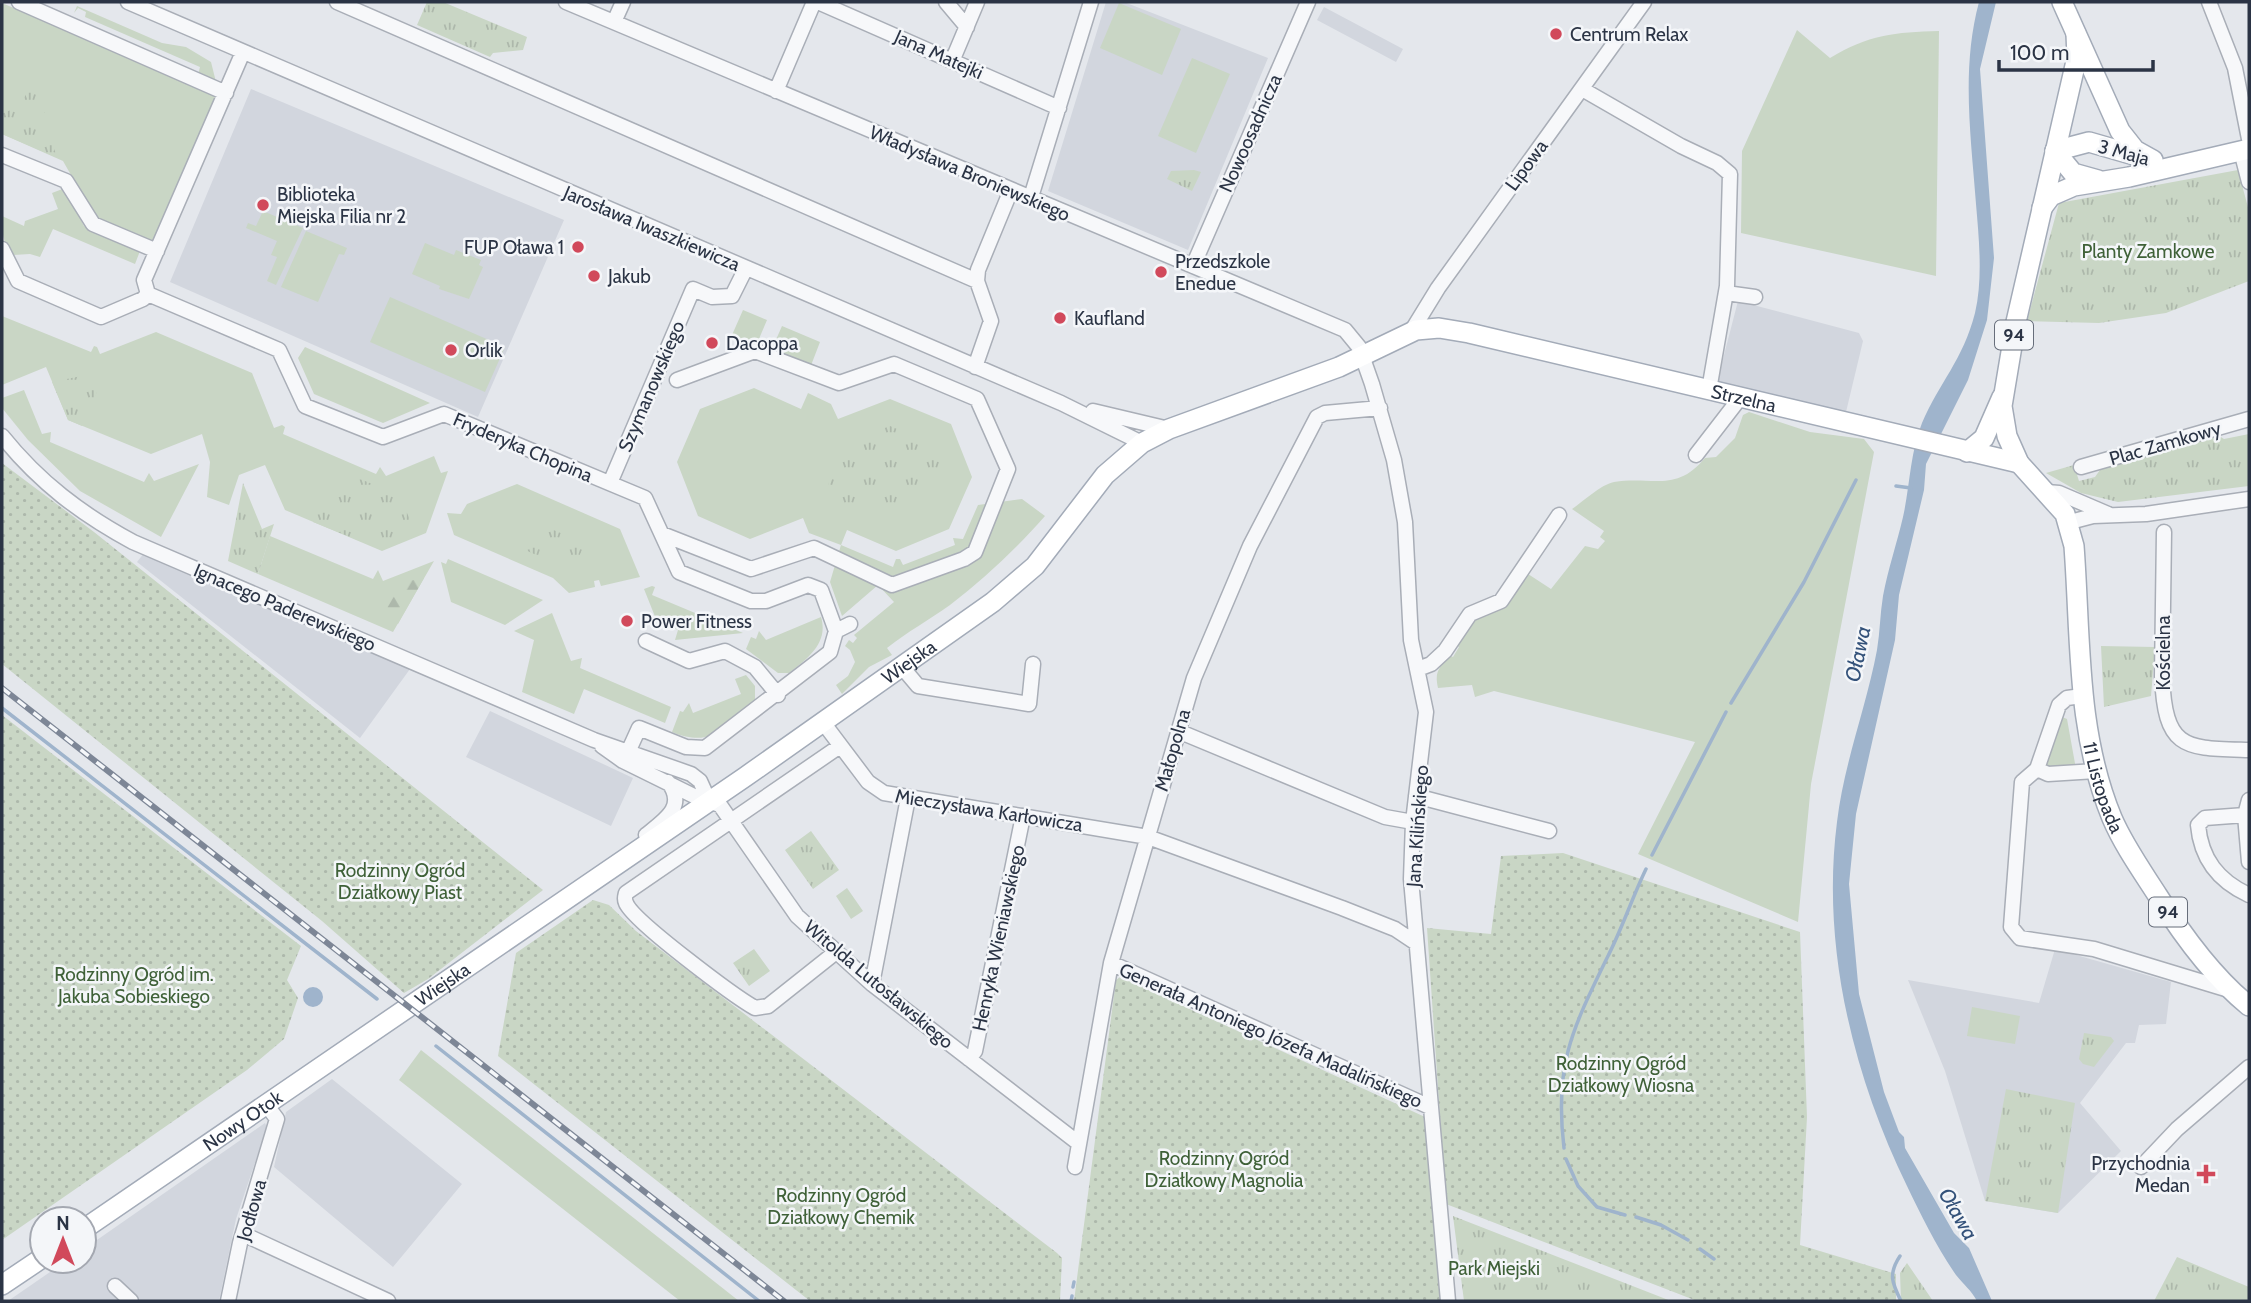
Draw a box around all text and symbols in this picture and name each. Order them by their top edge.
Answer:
place label: Centrum Relax [1570,23,1688,46]
street label: Jana Matejki [890,24,987,84]
marker: Centrum Relax [1548,26,1564,42]
scale bar [1999,28,2153,72]
text: 100 m [2010,40,2069,65]
street label: Nowoosadnicza [1214,71,1287,196]
street label: Władysława Broniewskiego [866,121,1074,226]
street label: Lipowa [1500,135,1553,195]
street label: 3 Maja [2096,135,2152,170]
street label: Jarosława Iwaszkiewicza [559,180,743,276]
place label: Biblioteka Miejska Filia nr 2 [277,183,406,228]
marker: Biblioteka Miejska Filia nr 2 [255,197,271,213]
place label: FUP Oława 1 [464,236,564,259]
marker: FUP Oława 1 [570,239,586,255]
park label: Planty Zamkowe [2081,240,2215,263]
place label: Przedszkole Enedue [1175,250,1270,295]
marker: Przedszkole Enedue [1153,264,1169,280]
place label: Jakub [607,265,651,288]
marker: Jakub [586,268,602,284]
place label: Kaufland [1074,307,1145,330]
marker: Kaufland [1052,310,1068,326]
street label: Szymanowskiego [614,317,689,455]
road number: 94 [1995,320,2033,349]
place label: Dacoppa [726,332,798,355]
marker: Dacoppa [704,335,720,351]
place label: Orlik [465,339,503,362]
marker: Orlik [443,342,459,358]
street label: Strzelna [1709,380,1778,417]
street label: Fryderyka Chopina [450,408,596,487]
street label: Plac Zamkowy [2107,416,2224,470]
street label: Ignacego Paderewskiego [190,559,379,656]
place label: Power Fitness [641,610,752,633]
marker: Power Fitness [619,613,635,629]
street label: Kościelna [2152,615,2175,691]
water label: Oława [1839,624,1876,684]
street label: Wiejska [877,635,940,689]
street label: Małopolna [1150,706,1195,794]
street label: 11 Listopada [2078,740,2128,837]
street label: Jana Kilińskiego [1402,764,1433,889]
street label: Mieczysława Karłowicza [893,784,1084,837]
street label: Henryka Wieniawskiego [968,843,1029,1033]
park label: Rodzinny Ogród Działkowy Piast [335,859,465,904]
road number: 94 [2149,897,2187,926]
street label: Witolda Lutosławskiego [799,915,958,1054]
street label: Wiejska [411,958,474,1011]
street label: Generała Antoniego Józefa Madalińskiego [1116,958,1426,1113]
park label: Rodzinny Ogród im. Jakuba Sobieskiego [54,963,214,1008]
park label: Rodzinny Ogród Działkowy Wiosna [1548,1052,1694,1097]
street label: Nowy Otok [199,1086,287,1156]
park label: Rodzinny Ogród Działkowy Magnolia [1145,1147,1303,1192]
place label: Przychodnia Medan [2091,1152,2190,1197]
marker: Przychodnia Medan [2196,1164,2216,1184]
street label: Jodłowa [231,1177,271,1245]
water label: Oława [1934,1183,1983,1244]
park label: Rodzinny Ogród Działkowy Chemik [767,1184,915,1229]
north arrow [28,1205,98,1275]
text: N [56,1212,70,1235]
park label: Park Miejski [1448,1257,1540,1280]

